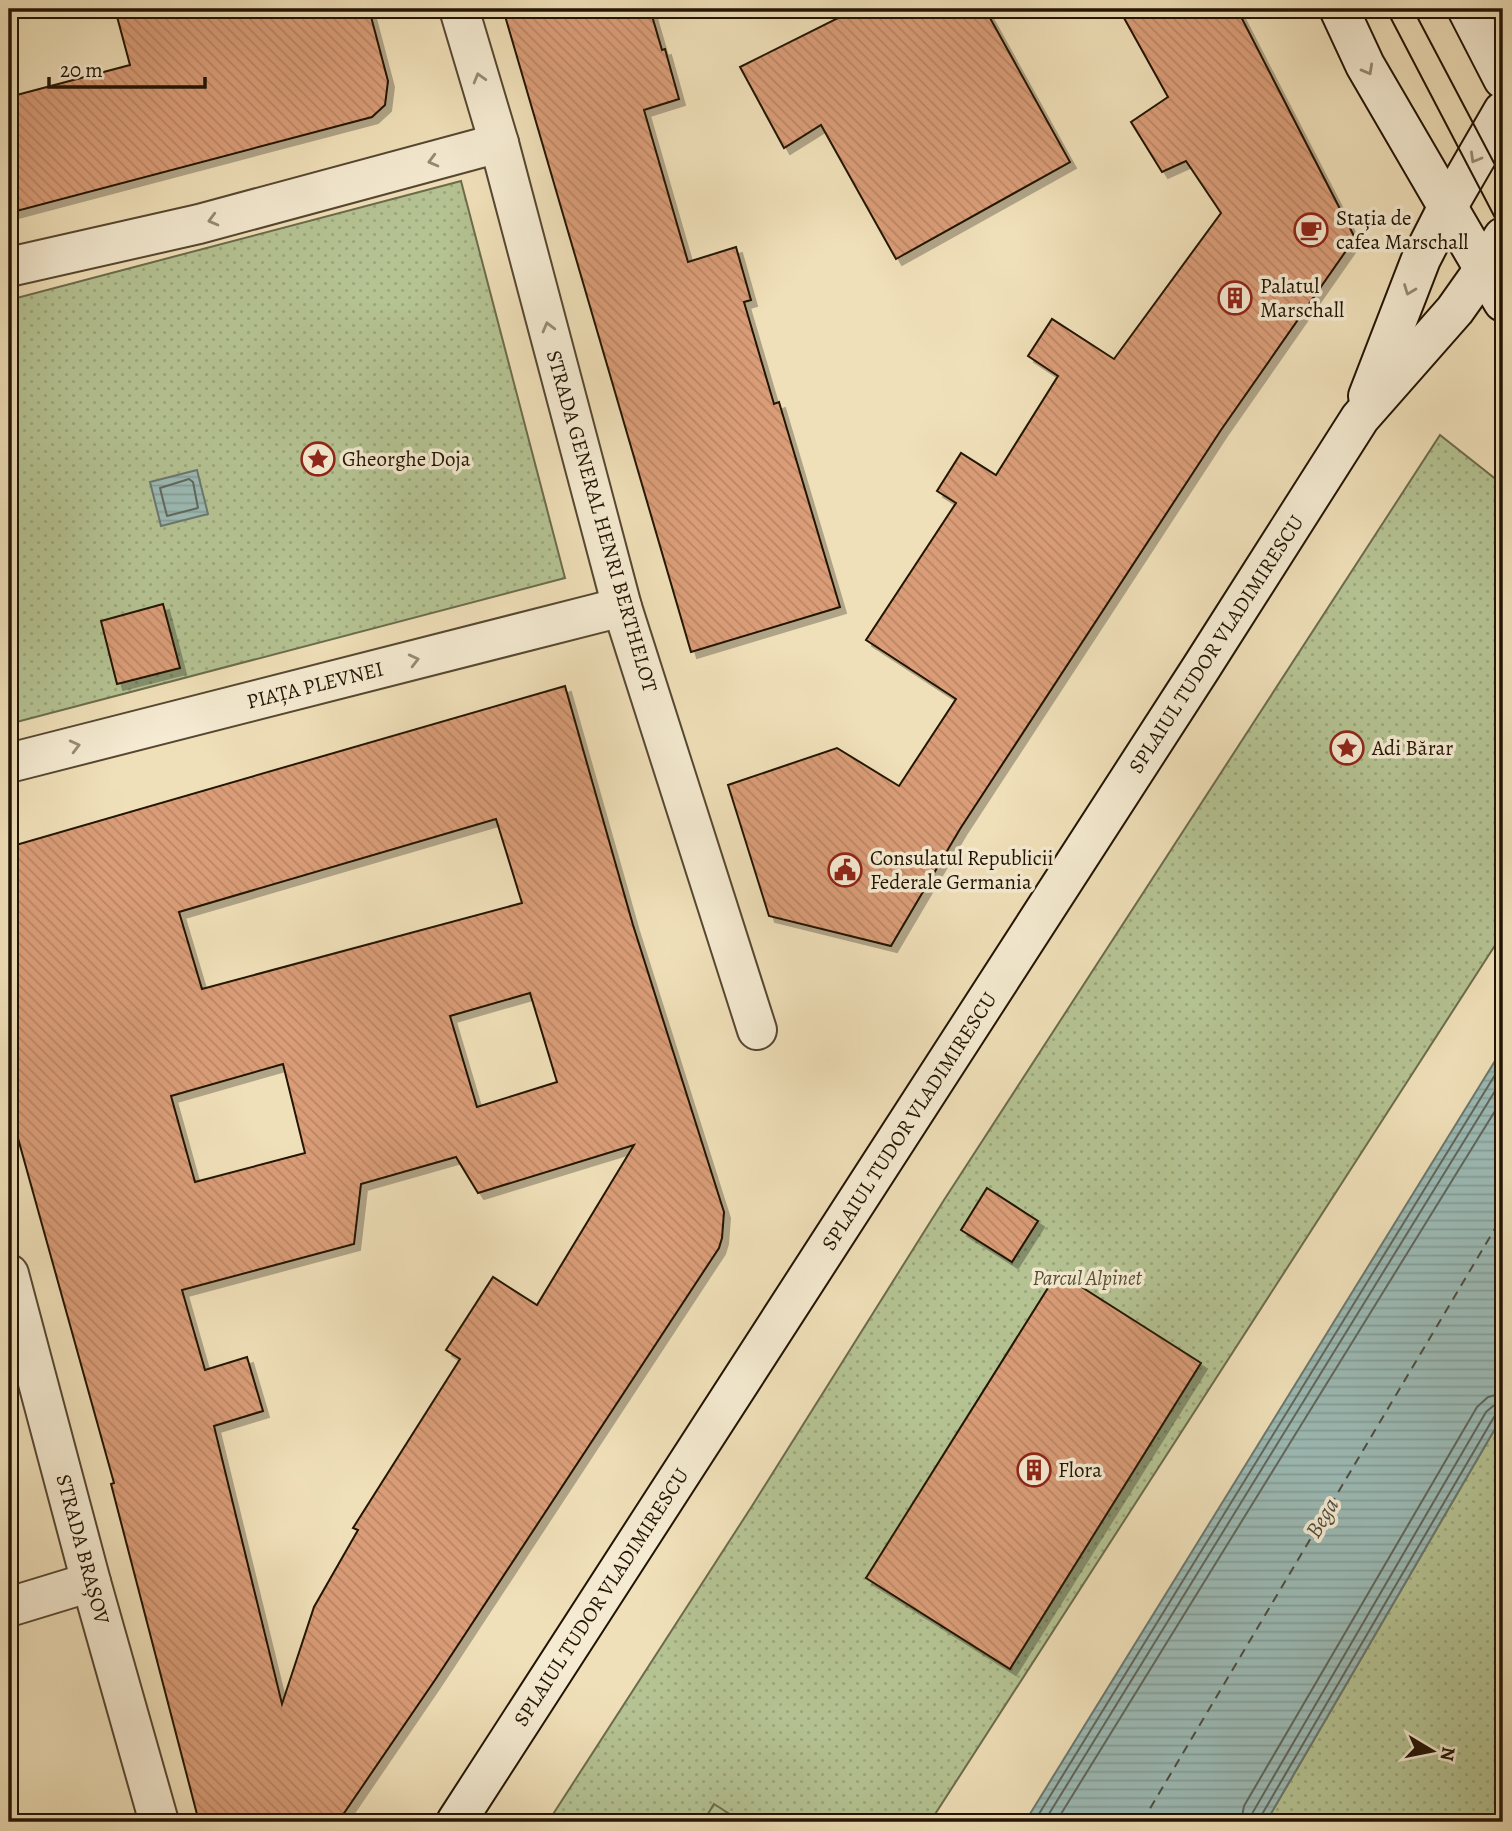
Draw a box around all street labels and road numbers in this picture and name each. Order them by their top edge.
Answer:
street label: STRADA GENERAL HENRI BERTHELOT [540,347,664,696]
street label: SPLAIUL TUDOR VLADIMIRESCU [1122,509,1310,779]
street label: PIAȚA PLEVNEI [244,654,386,716]
street label: SPLAIUL TUDOR VLADIMIRESCU [815,986,1003,1256]
street label: SPLAIUL TUDOR VLADIMIRESCU [507,1462,695,1732]
street label: STRADA BRAȘOV [50,1471,117,1627]

